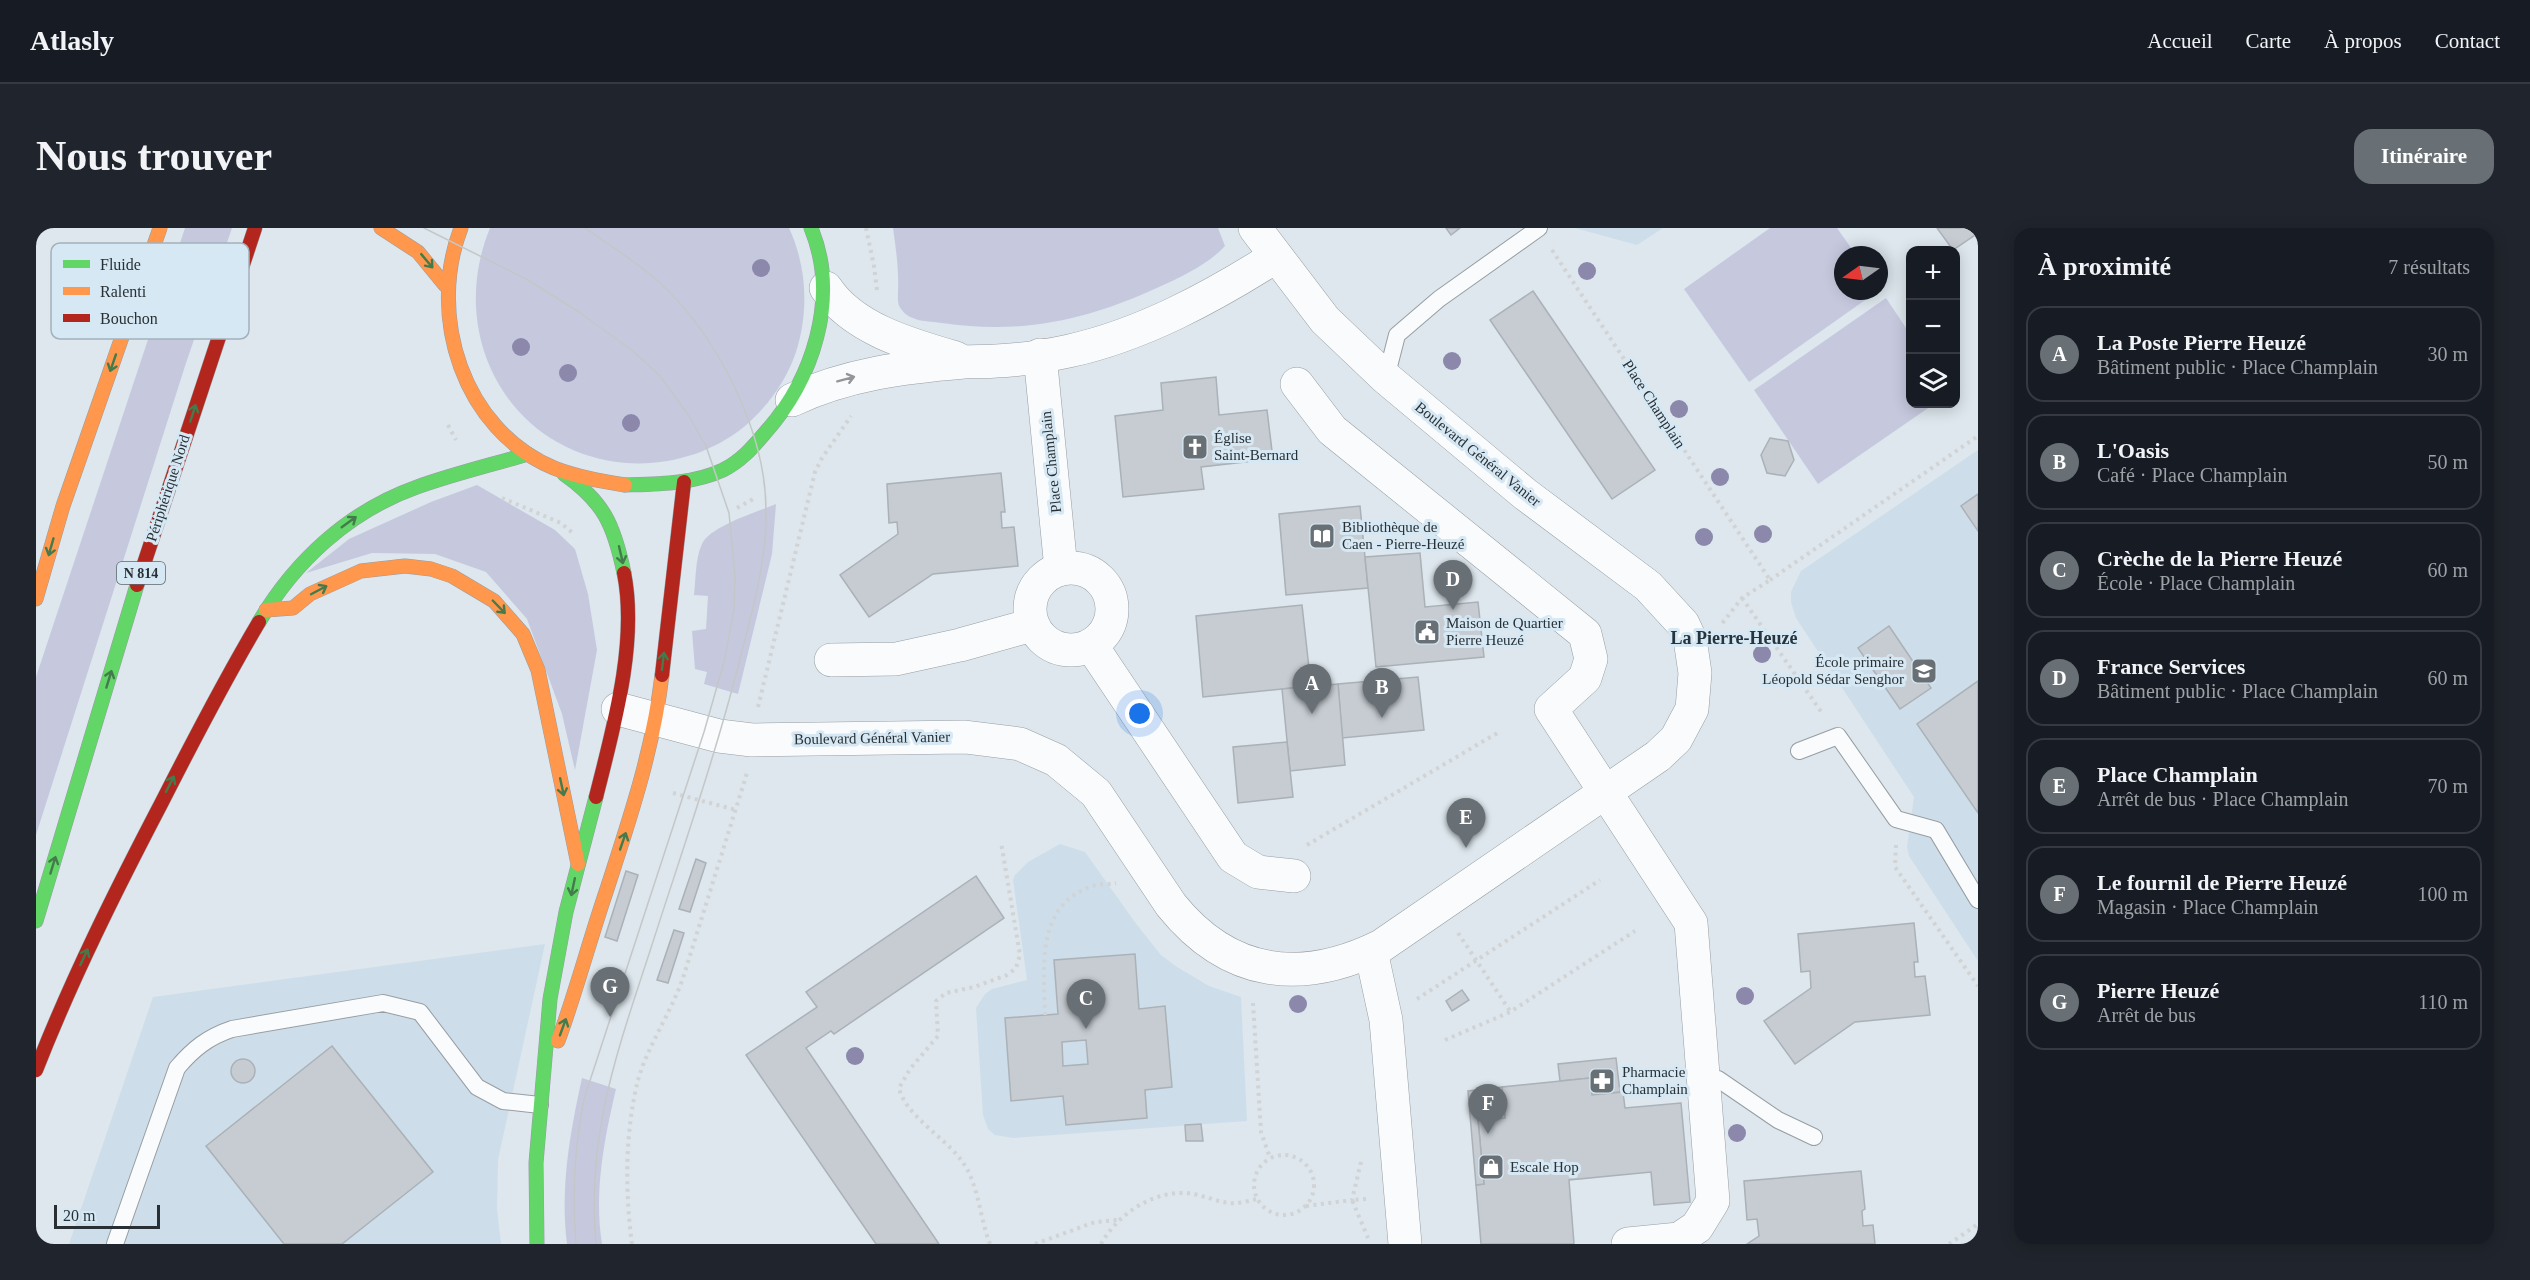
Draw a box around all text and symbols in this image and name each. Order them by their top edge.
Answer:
text: Atlasly [30,25,114,56]
text: Accueil [2147,29,2213,53]
text: Carte [2246,29,2291,53]
text: À propos [2324,29,2402,53]
text: Contact [2435,29,2500,53]
button: Itinéraire [2354,129,2494,184]
text: Nous trouver [36,133,272,179]
legend [51,243,249,339]
north arrow [1834,246,1888,300]
map controls [1906,246,1960,408]
button: + [1906,246,1960,300]
text: À proximité [2038,252,2171,281]
one-way arrow [420,253,434,268]
text: Fluide [100,256,141,273]
text: 7 résultats [2388,256,2470,278]
text: Ralenti [100,283,147,300]
button: − [1906,300,1960,354]
text: Bouchon [100,310,158,327]
text: La Poste Pierre Heuzé [2097,330,2306,355]
text: A [2052,343,2067,365]
text: 30 m [2427,343,2468,365]
one-way arrow [107,353,118,372]
button: layers [1906,354,1960,408]
text: Bâtiment public · Place Champlain [2097,356,2378,378]
street label: Place Champlain [1619,357,1689,452]
one-way arrow [837,373,856,384]
street label: Boulevard Général Vanier [1412,399,1544,509]
one-way arrow [189,404,200,423]
street label: Place Champlain [1038,410,1064,514]
place label: Église Saint-Bernard [1214,430,1299,463]
street label: Périphérique Nord [143,432,193,543]
church icon: Église Saint-Bernard [1180,432,1210,462]
text: L'Oasis [2097,438,2169,463]
text: B [2053,451,2066,473]
text: 50 m [2427,451,2468,473]
text: Café · Place Champlain [2097,464,2288,486]
one-way arrow [340,516,356,528]
place label: Bibliothèque de Caen - Pierre-Heuzé [1342,519,1465,552]
library icon: Bibliothèque de Caen - Pierre-Heuzé [1307,521,1337,551]
one-way arrow [45,538,56,557]
one-way arrow [616,545,627,565]
text: Crèche de la Pierre Heuzé [2097,546,2342,571]
text: C [2052,559,2067,581]
text: 60 m [2427,559,2468,581]
pin: D [1434,560,1472,610]
road number: N 814 [117,562,165,584]
text: École · Place Champlain [2097,572,2295,594]
one-way arrow [310,584,327,596]
one-way arrow [491,599,506,614]
place label: Maison de Quartier Pierre Heuzé [1446,615,1563,648]
public building icon: Maison de Quartier Pierre Heuzé [1412,617,1442,647]
district label: La Pierre-Heuzé [1670,628,1798,648]
one-way arrow [658,652,669,671]
place label: École primaire Léopold Sédar Senghor [1762,654,1904,687]
text: France Services [2097,654,2245,679]
school or university icon: École primaire Léopold Sédar Senghor [1909,656,1939,686]
pin: A [1292,664,1332,714]
text: D [2052,667,2067,689]
text: 60 m [2427,667,2468,689]
pin: B [1362,668,1402,718]
one-way arrow [104,670,115,689]
text: Bâtiment public · Place Champlain [2097,680,2378,702]
your location [1125,699,1154,728]
street label: Boulevard Général Vanier [794,729,950,747]
text: Place Champlain [2097,762,2258,787]
text: E [2053,775,2066,797]
text: 70 m [2427,775,2468,797]
one-way arrow [165,776,176,794]
one-way arrow [557,776,568,796]
text: Arrêt de bus · Place Champlain [2097,788,2349,810]
pin: E [1446,798,1486,848]
one-way arrow [618,832,629,851]
one-way arrow [48,856,59,875]
text: Le fournil de Pierre Heuzé [2097,870,2347,895]
one-way arrow [567,877,578,897]
text: F [2053,883,2066,905]
text: 100 m [2417,883,2468,905]
text: Magasin · Place Champlain [2097,896,2319,918]
one-way arrow [78,949,90,967]
pin: G [590,968,630,1017]
text: Pierre Heuzé [2097,978,2219,1003]
pin: C [1066,980,1106,1029]
text: G [2052,991,2067,1013]
text: 110 m [2418,991,2468,1013]
text: Arrêt de bus [2097,1004,2196,1026]
one-way arrow [559,1018,570,1037]
place label: Pharmacie Champlain [1622,1064,1688,1097]
pharmacy icon: Pharmacie Champlain [1587,1066,1617,1096]
pin: F [1468,1084,1508,1134]
shop icon: Escale Hop [1476,1152,1506,1182]
place label: Escale Hop [1510,1159,1579,1175]
scale bar [54,1202,160,1230]
text: 20 m [63,1207,95,1224]

